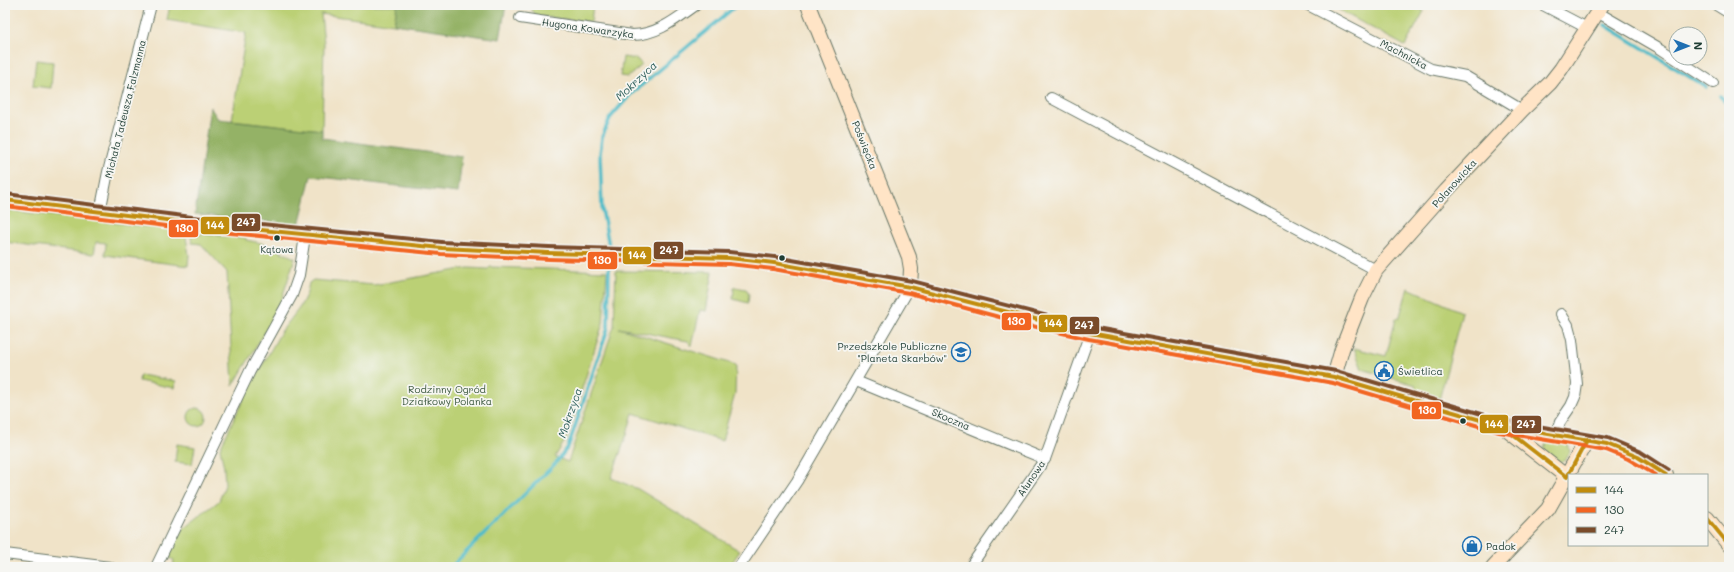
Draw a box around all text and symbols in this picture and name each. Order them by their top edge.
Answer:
street label: Hugona Kowarzyka [541,15,635,41]
north arrow [1668,26,1708,66]
street label: Machnicka [1378,36,1430,72]
street label: Michała Tadeusza Falzmanna [101,38,149,180]
text: N [1691,42,1706,50]
water label: Mokrzyca [612,57,660,104]
street label: Poświęcka [849,119,881,171]
street label: Polanowicka [1429,156,1479,210]
line badge: 247 [231,213,261,232]
text: 247 [236,214,256,229]
line badge: 144 [200,216,230,235]
text: 144 [206,217,224,232]
line badge: 130 [168,219,199,238]
text: 130 [175,220,193,235]
marker: Kątowa [272,233,282,243]
line badge: 247 [653,241,684,260]
text: 247 [659,242,679,257]
place label: Kątowa [261,244,294,255]
line badge: 144 [622,246,652,265]
text: 144 [628,247,646,262]
line badge: 130 [587,251,618,270]
text: 130 [593,252,611,267]
unlabelled marker [777,253,787,263]
line badge: 130 [1001,312,1032,331]
text: 130 [1007,313,1025,328]
line badge: 144 [1038,314,1068,333]
text: 144 [1044,315,1062,330]
line badge: 247 [1069,316,1100,335]
text: 247 [1074,317,1094,332]
place label: Przedszkole Publiczne "Planeta Skarbów" [838,339,947,365]
school or university icon: Przedszkole Publiczne "Planeta Skarbów" [950,341,972,363]
public building icon: Świetlica [1373,360,1395,382]
place label: Świetlica [1398,364,1443,378]
park label: Rodzinny Ogród Działkowy Polanka [402,382,492,408]
water label: Mokrzyca [554,386,585,440]
line badge: 130 [1411,401,1442,420]
text: 130 [1418,402,1436,417]
street label: Skoczna [930,405,972,433]
line badge: 144 [1479,414,1509,434]
line badge: 247 [1511,415,1542,434]
unlabelled marker [1458,416,1468,426]
text: 144 [1485,416,1503,431]
text: 247 [1516,416,1536,431]
street label: Ałunowa [1014,457,1048,499]
legend [1568,474,1708,546]
text: 144 [1604,481,1623,497]
text: 130 [1604,501,1624,517]
text: 247 [1604,521,1625,537]
shop icon: Padok [1461,535,1483,557]
place label: Padok [1486,539,1516,553]

